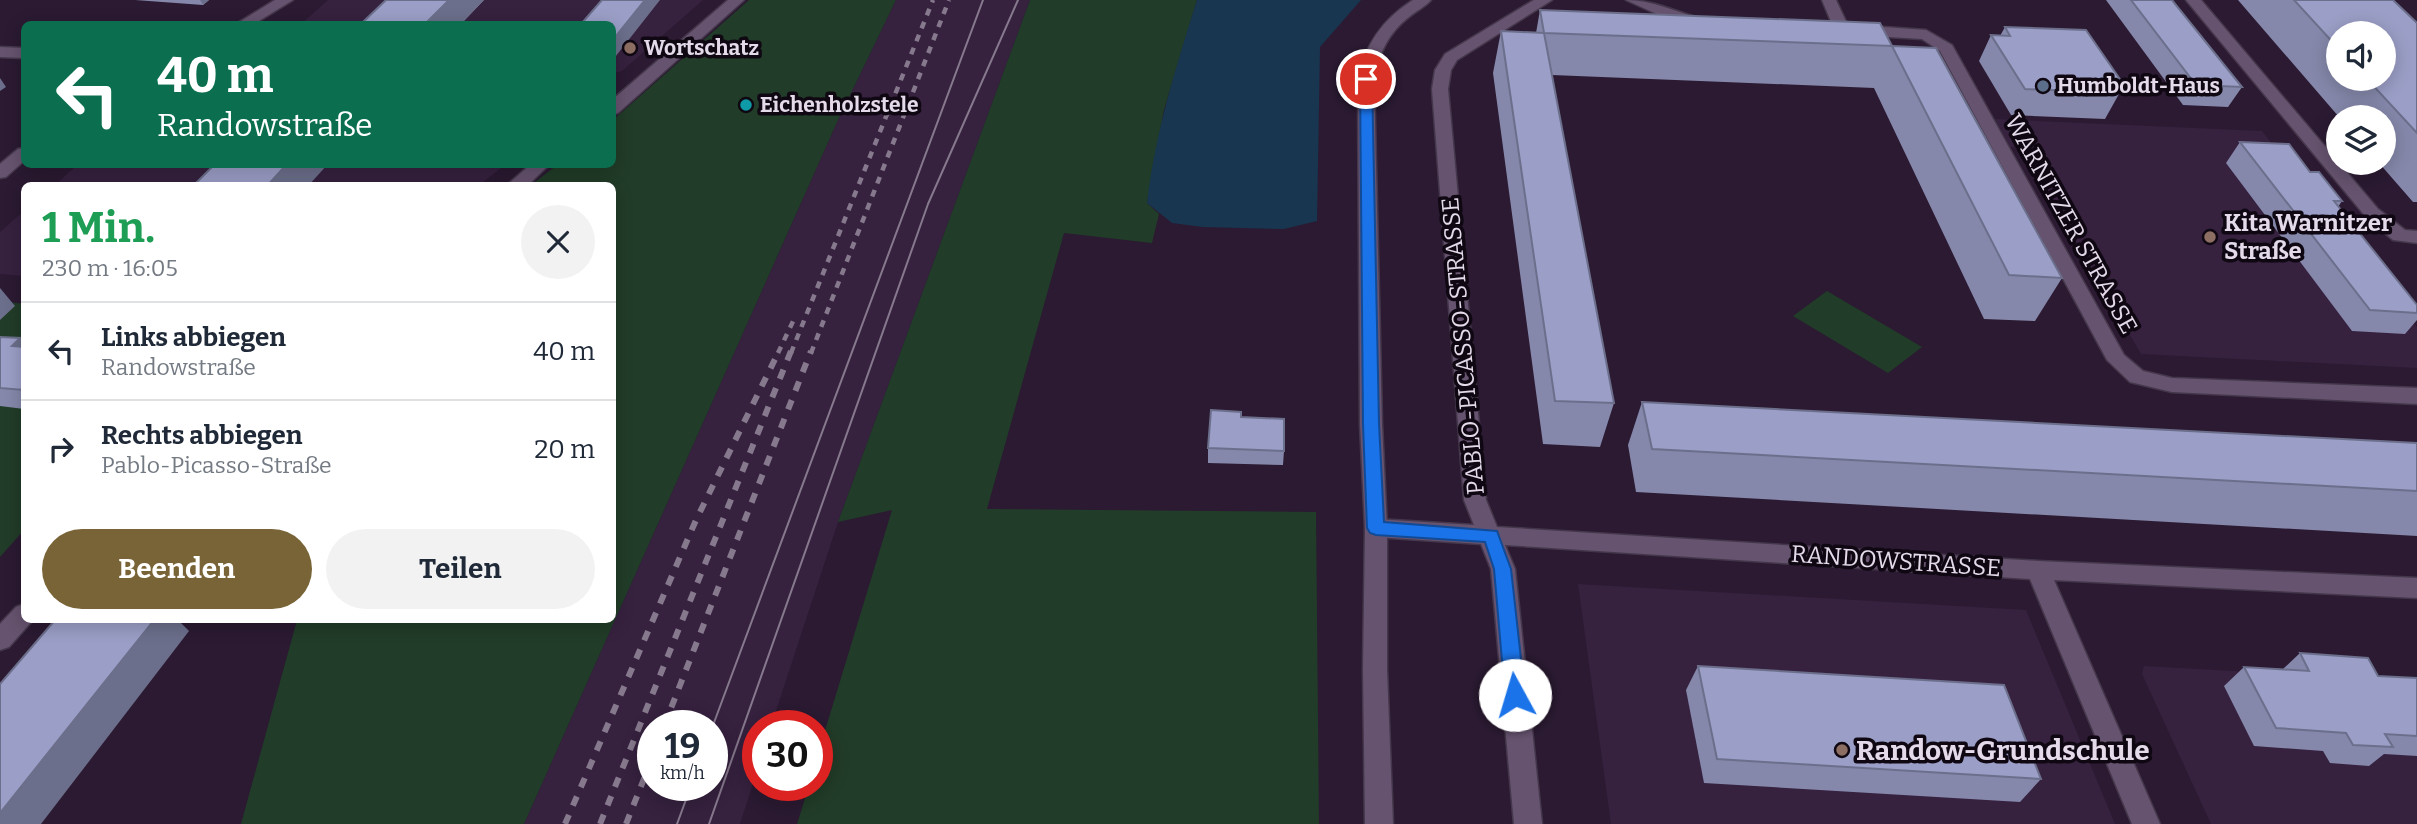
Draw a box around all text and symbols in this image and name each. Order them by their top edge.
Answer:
map controls [2326,21,2396,175]
button: sound [2326,21,2396,91]
place label: Wortschatz [644,35,759,61]
marker: Wortschatz [622,40,638,56]
text: 40 m [157,46,274,105]
icon: left [42,49,133,140]
pin [1336,49,1396,109]
icon: arrive [1347,60,1385,98]
place label: Humboldt-Haus [2057,73,2220,99]
marker: Humboldt-Haus [2035,78,2051,94]
place label: Eichenholzstele [760,92,918,118]
marker: Eichenholzstele [738,97,754,113]
button: layers [2326,105,2396,175]
text: Randowstraße [157,106,372,144]
street label: WARNITZER STRASSE [1999,109,2143,339]
street label: PABLO-PICASSO-STRASSE [1436,196,1490,496]
text: 1 Min. [42,203,155,253]
button: close [521,205,595,279]
place label: Kita Warnitzer Straße [2224,209,2392,265]
marker: Kita Warnitzer Straße [2202,229,2218,245]
text: 230 m · 16:05 [42,254,178,282]
text: Links abbiegen [101,322,286,353]
icon: left [42,332,80,370]
text: 40 m [533,336,595,367]
text: Randowstraße [101,353,256,381]
text: Rechts abbiegen [101,420,303,451]
icon: right [42,430,80,468]
text: 20 m [534,434,595,465]
text: Pablo-Picasso-Straße [101,451,332,479]
button: Beenden [42,529,312,609]
button: Teilen [326,529,595,609]
street label: RANDOWSTRASSE [1790,540,2002,582]
position arrow [1478,658,1552,732]
speed limit sign: 30 [742,710,833,801]
text: 19 [665,725,700,767]
place label: Randow-Grundschule [1856,734,2150,767]
marker: Randow-Grundschule [1834,742,1850,758]
text: km/h [660,762,705,784]

